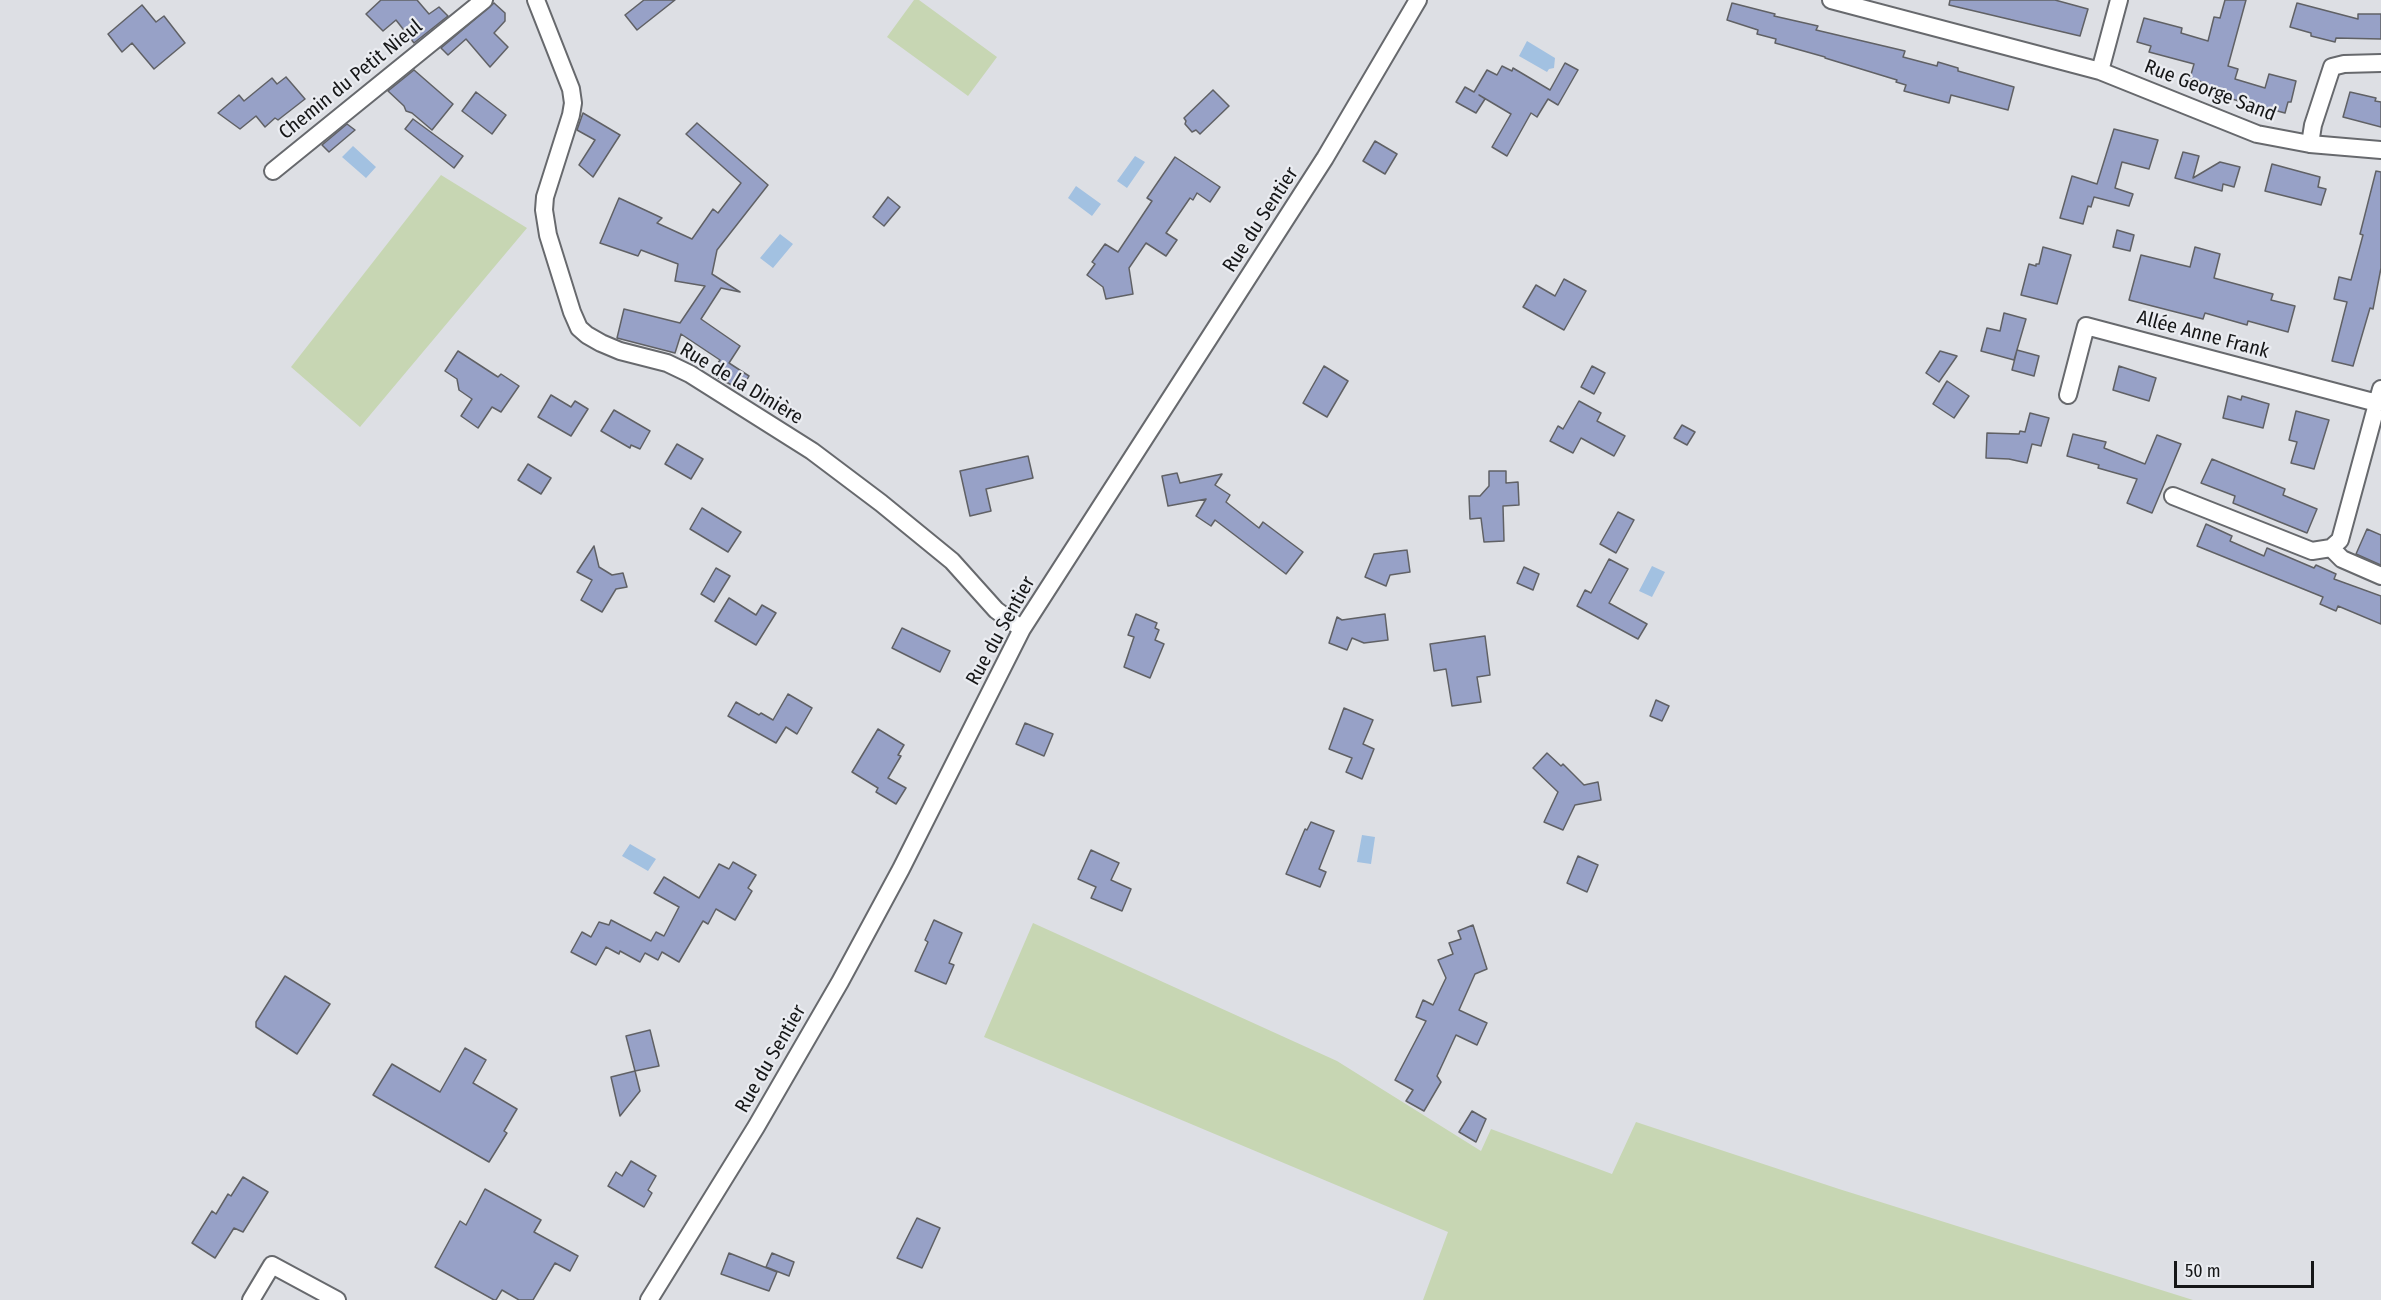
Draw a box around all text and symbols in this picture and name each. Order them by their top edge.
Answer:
street label: Chemin du Petit Nieul [275,15,427,145]
street label: Rue George Sand [2141,55,2279,127]
street label: Rue du Sentier [1218,163,1304,277]
street label: Allée Anne Frank [2134,306,2272,364]
street label: Rue de la Dinière [675,338,807,430]
street label: Rue du Sentier [961,572,1041,690]
street label: Rue du Sentier [730,1001,812,1117]
scale bar [2177,1249,2316,1287]
text: 50 m [2185,1260,2221,1282]

